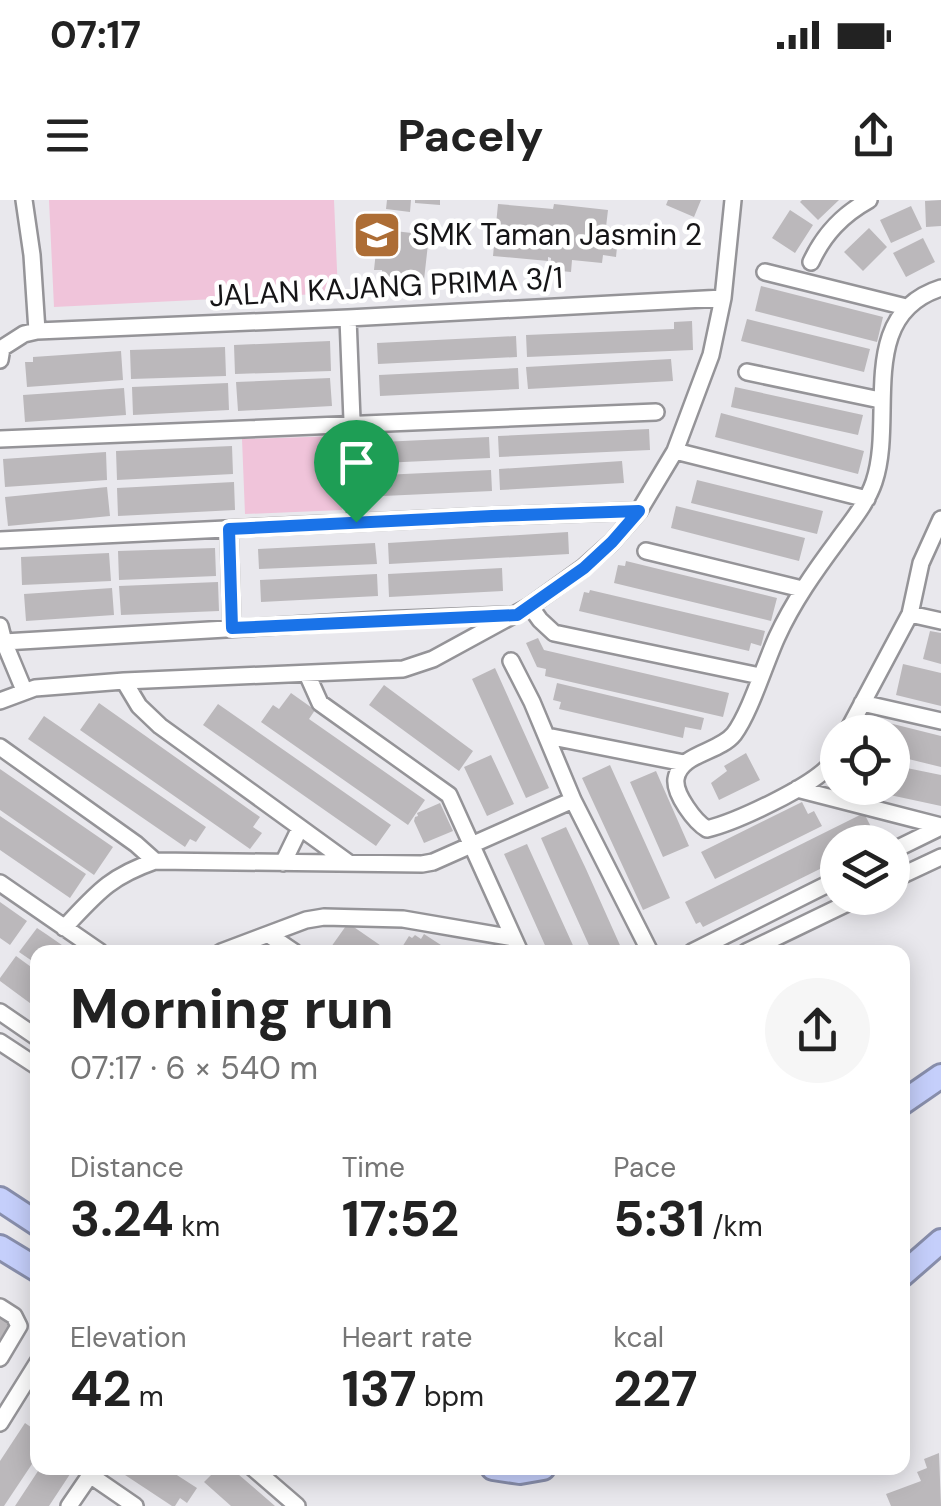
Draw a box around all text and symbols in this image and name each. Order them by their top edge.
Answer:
text: 07:17 [50,10,141,60]
text: Pacely [397,106,544,165]
icon: menu [40,108,95,163]
icon: share [846,108,901,163]
school or university icon: SMK Taman Jasmin 2 [351,209,403,261]
place label: SMK Taman Jasmin 2 [412,215,702,254]
street label: JALAN KAJANG PRIMA 3/1 [208,258,564,315]
pin [314,420,399,523]
icon: arrive [329,435,384,490]
map controls [820,715,910,915]
button: locate [820,715,910,805]
button: layers [820,825,910,915]
text: Morning run [70,973,394,1045]
button: share [765,978,870,1083]
text: 07:17 · 6 × 540 m [70,1047,318,1089]
text: Distance [70,1149,184,1186]
text: Time [342,1149,405,1186]
text: Pace [613,1149,676,1186]
text: 3.24 [70,1186,174,1252]
text: 17:52 [342,1186,459,1252]
text: 5:31 [613,1186,705,1252]
text: km [174,1208,220,1245]
text: /km [705,1208,763,1245]
text: Elevation [70,1319,187,1356]
text: Heart rate [342,1319,472,1356]
text: kcal [613,1319,664,1356]
text: 42 [70,1356,131,1422]
text: 137 [342,1356,417,1422]
text: 227 [613,1356,698,1422]
text: m [131,1378,164,1415]
text: bpm [417,1378,484,1415]

